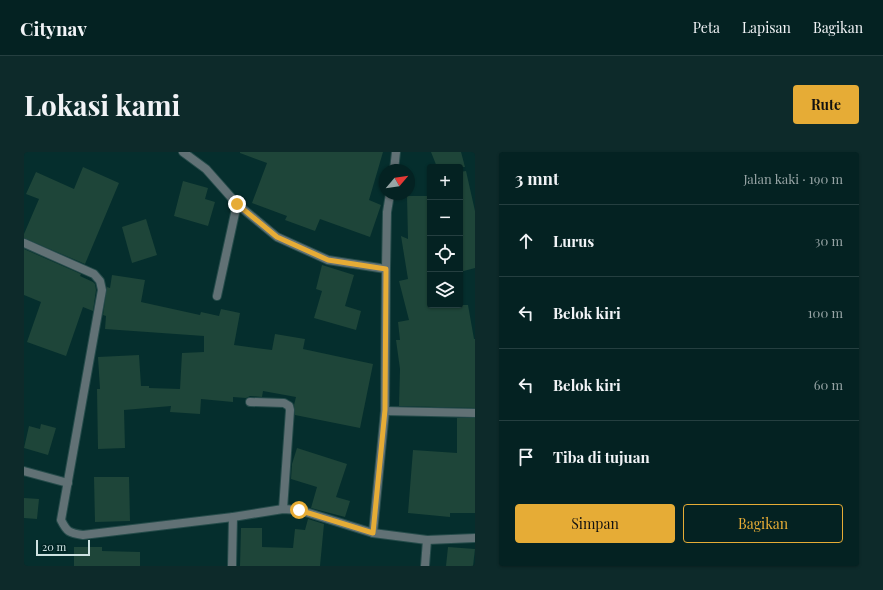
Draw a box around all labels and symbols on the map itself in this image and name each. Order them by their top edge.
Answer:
north arrow [379,164,415,200]
route end [228,195,246,213]
route start [290,501,308,519]
scale bar [36,538,90,557]

